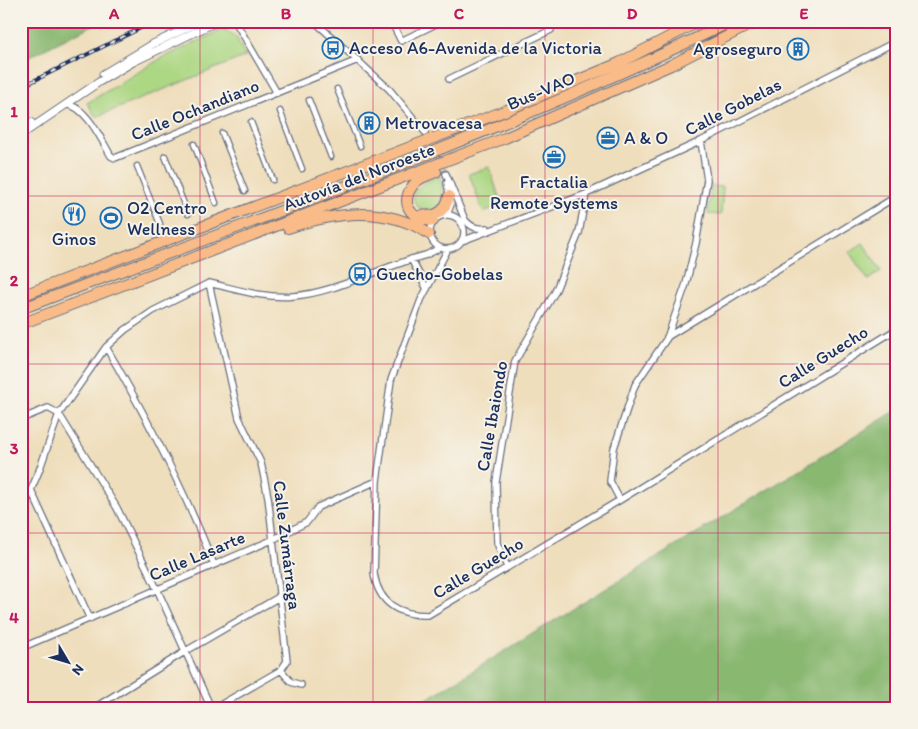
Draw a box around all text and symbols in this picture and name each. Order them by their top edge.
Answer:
text: A [108,4,120,23]
text: B [281,4,292,23]
text: C [454,4,465,23]
text: D [627,4,638,23]
text: E [800,4,809,23]
bus stop icon: Acceso A6-Avenida de la Victoria [321,36,345,60]
place label: Acceso A6-Avenida de la Victoria [349,37,603,59]
building icon: Agroseguro [786,37,810,61]
place label: Agroseguro [693,38,782,60]
street label: Bus-VAO [504,67,578,115]
street label: Calle Gobelas [681,73,785,141]
street label: Calle Ochandiano [128,74,262,146]
text: 1 [10,102,18,121]
building icon: Metrovacesa [357,111,381,135]
place label: Metrovacesa [385,112,482,134]
office icon: A & O [596,126,620,150]
place label: A & O [624,127,668,149]
street label: Autovía del Noroeste [280,138,438,216]
office icon: Fractalia Remote Systems [542,145,566,169]
place label: Fractalia Remote Systems [490,171,618,214]
place label: O2 Centro Wellness [127,197,207,240]
restaurant icon: Ginos [62,202,86,226]
sports icon: O2 Centro Wellness [99,206,123,230]
place label: Ginos [52,228,96,250]
bus stop icon: Guecho-Gobelas [348,262,372,286]
place label: Guecho-Gobelas [376,263,503,285]
text: 2 [10,271,19,290]
street label: Calle Guecho [774,321,872,393]
street label: Calle Ibaiondo [471,359,513,473]
text: 3 [10,439,19,458]
street label: Calle Zumárraga [268,479,306,611]
street label: Calle Lasarte [146,526,248,586]
street label: Calle Guecho [429,532,527,604]
text: 4 [9,608,19,627]
north arrow [42,636,92,686]
text: N [68,661,87,679]

